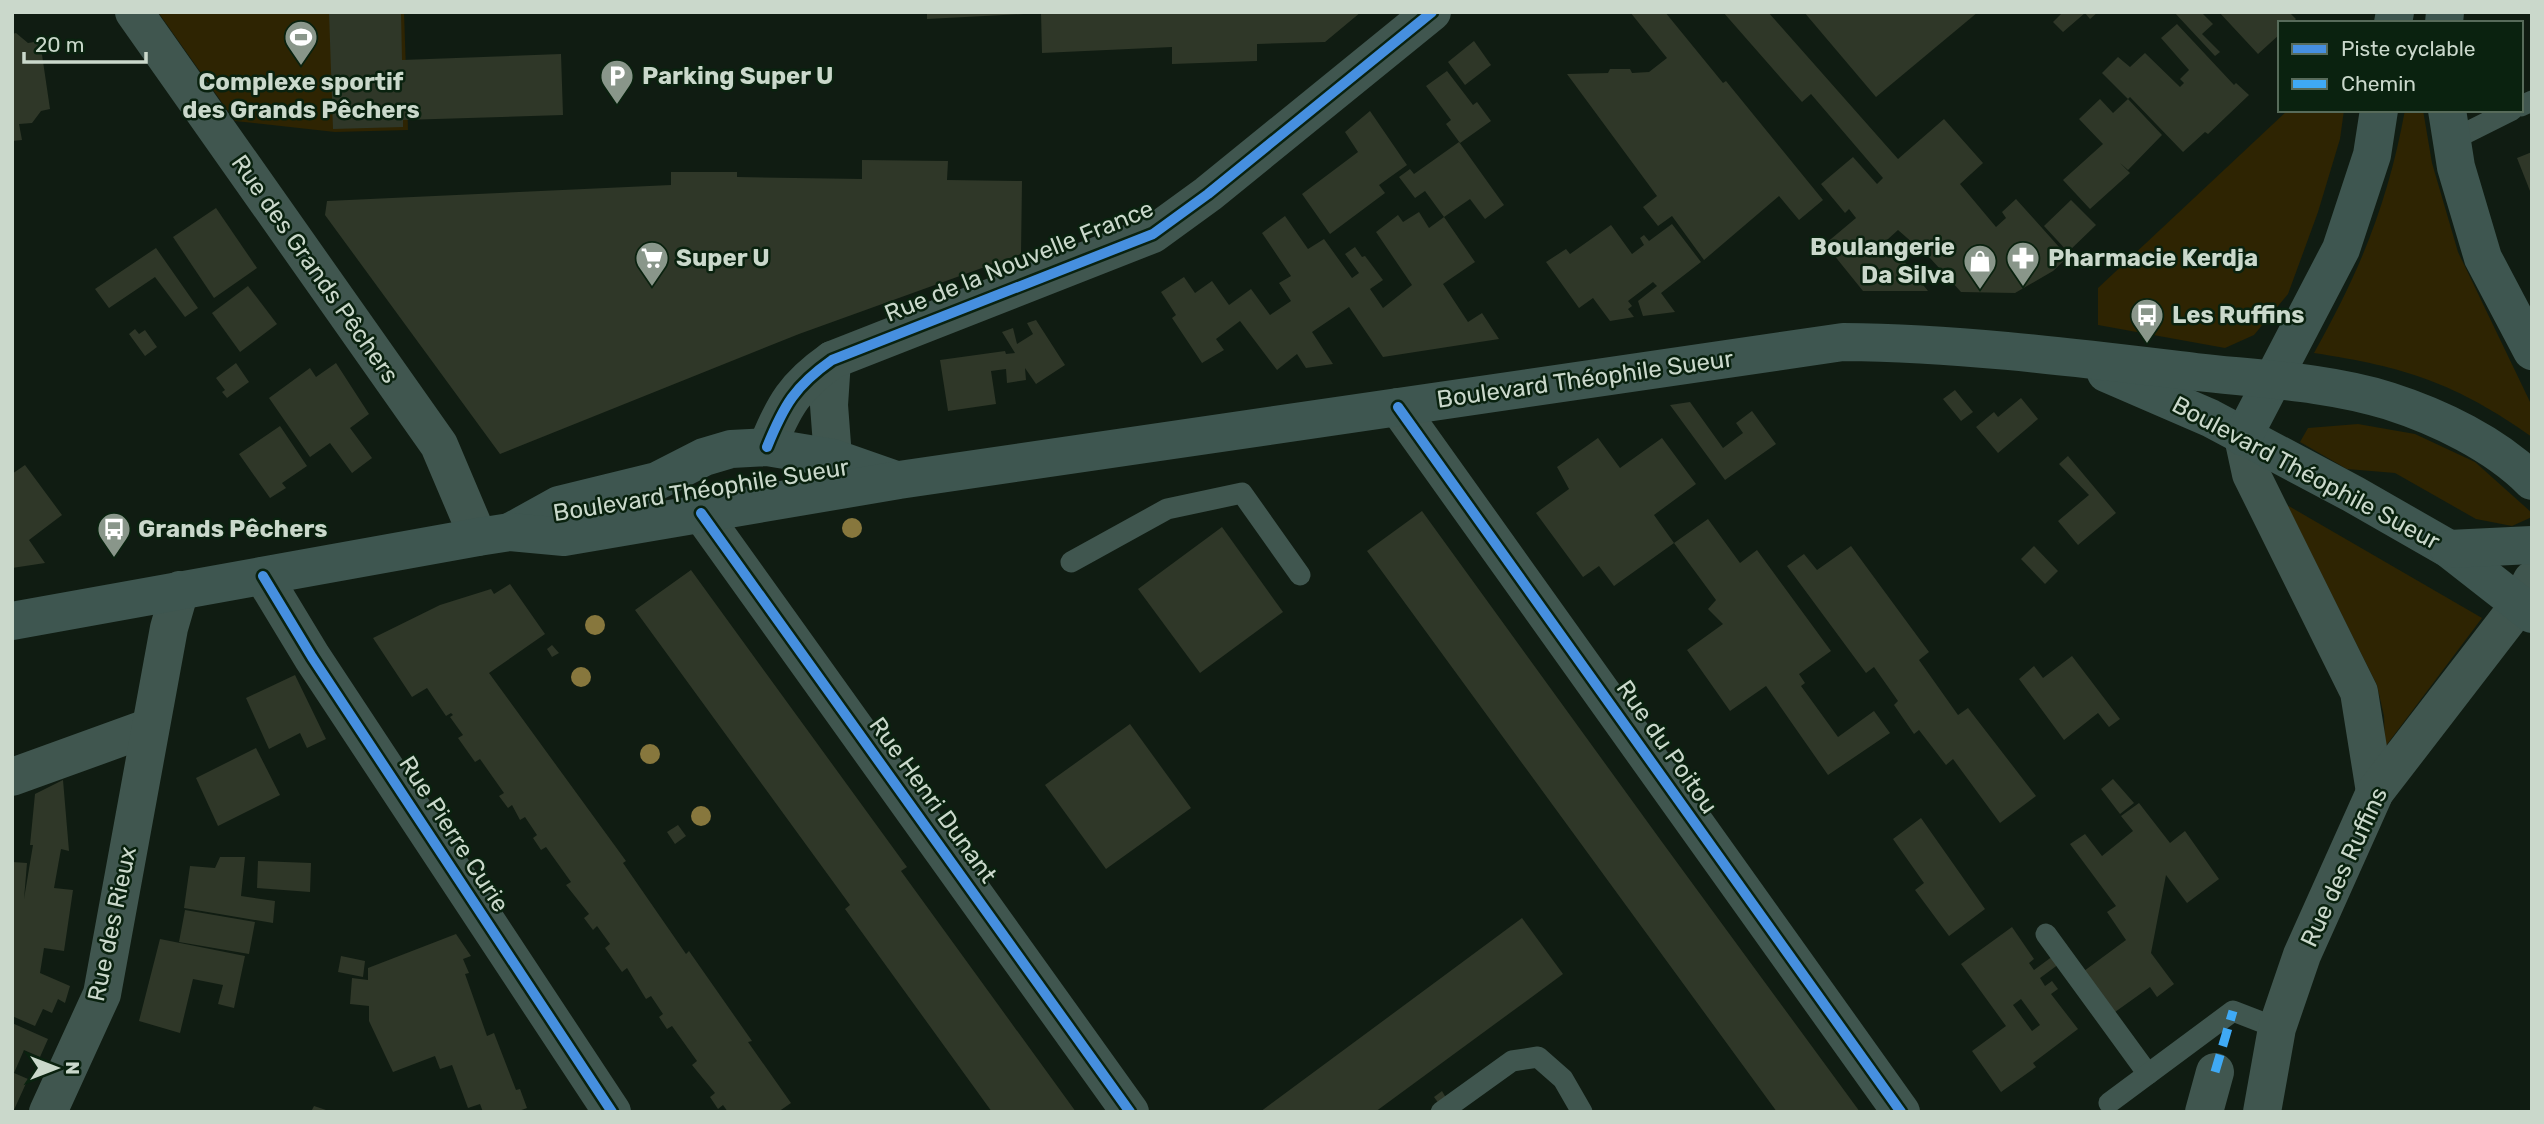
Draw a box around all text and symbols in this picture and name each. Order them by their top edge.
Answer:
sports icon: Complexe sportif des Grands Pêchers [282,18,320,67]
scale bar [24,21,147,65]
legend [2278,21,2523,112]
text: 20 m [35,32,84,57]
text: Piste cyclable [2341,36,2476,61]
parking icon: Parking Super U [598,57,636,106]
place label: Parking Super U [642,62,833,90]
place label: Complexe sportif des Grands Pêchers [182,68,420,124]
text: Chemin [2341,71,2416,96]
street label: Rue des Grands Pêchers [225,150,405,388]
street label: Rue de la Nouvelle France [881,194,1157,328]
place label: Boulangerie Da Silva [1810,233,1955,289]
supermarket icon: Super U [633,239,671,288]
pharmacy icon: Pharmacie Kerdja [2004,239,2042,288]
shop icon: Boulangerie Da Silva [1961,242,1999,291]
place label: Super U [676,244,770,272]
place label: Pharmacie Kerdja [2048,244,2258,272]
bus stop icon: Les Ruffins [2128,296,2166,345]
place label: Les Ruffins [2172,301,2304,329]
street label: Boulevard Théophile Sueur [1435,344,1735,414]
street label: Boulevard Théophile Sueur [2167,390,2445,556]
street label: Boulevard Théophile Sueur [551,453,851,527]
bus stop icon: Grands Pêchers [95,510,133,559]
place label: Grands Pêchers [138,515,328,543]
street label: Rue du Poitou [1611,675,1723,819]
street label: Rue Henri Dunant [863,712,1003,888]
street label: Rue Pierre Curie [393,751,515,917]
street label: Rue des Ruffins [2295,783,2393,951]
street label: Rue des Rieux [82,844,142,1004]
north arrow [21,1033,91,1103]
text: N [61,1061,84,1075]

